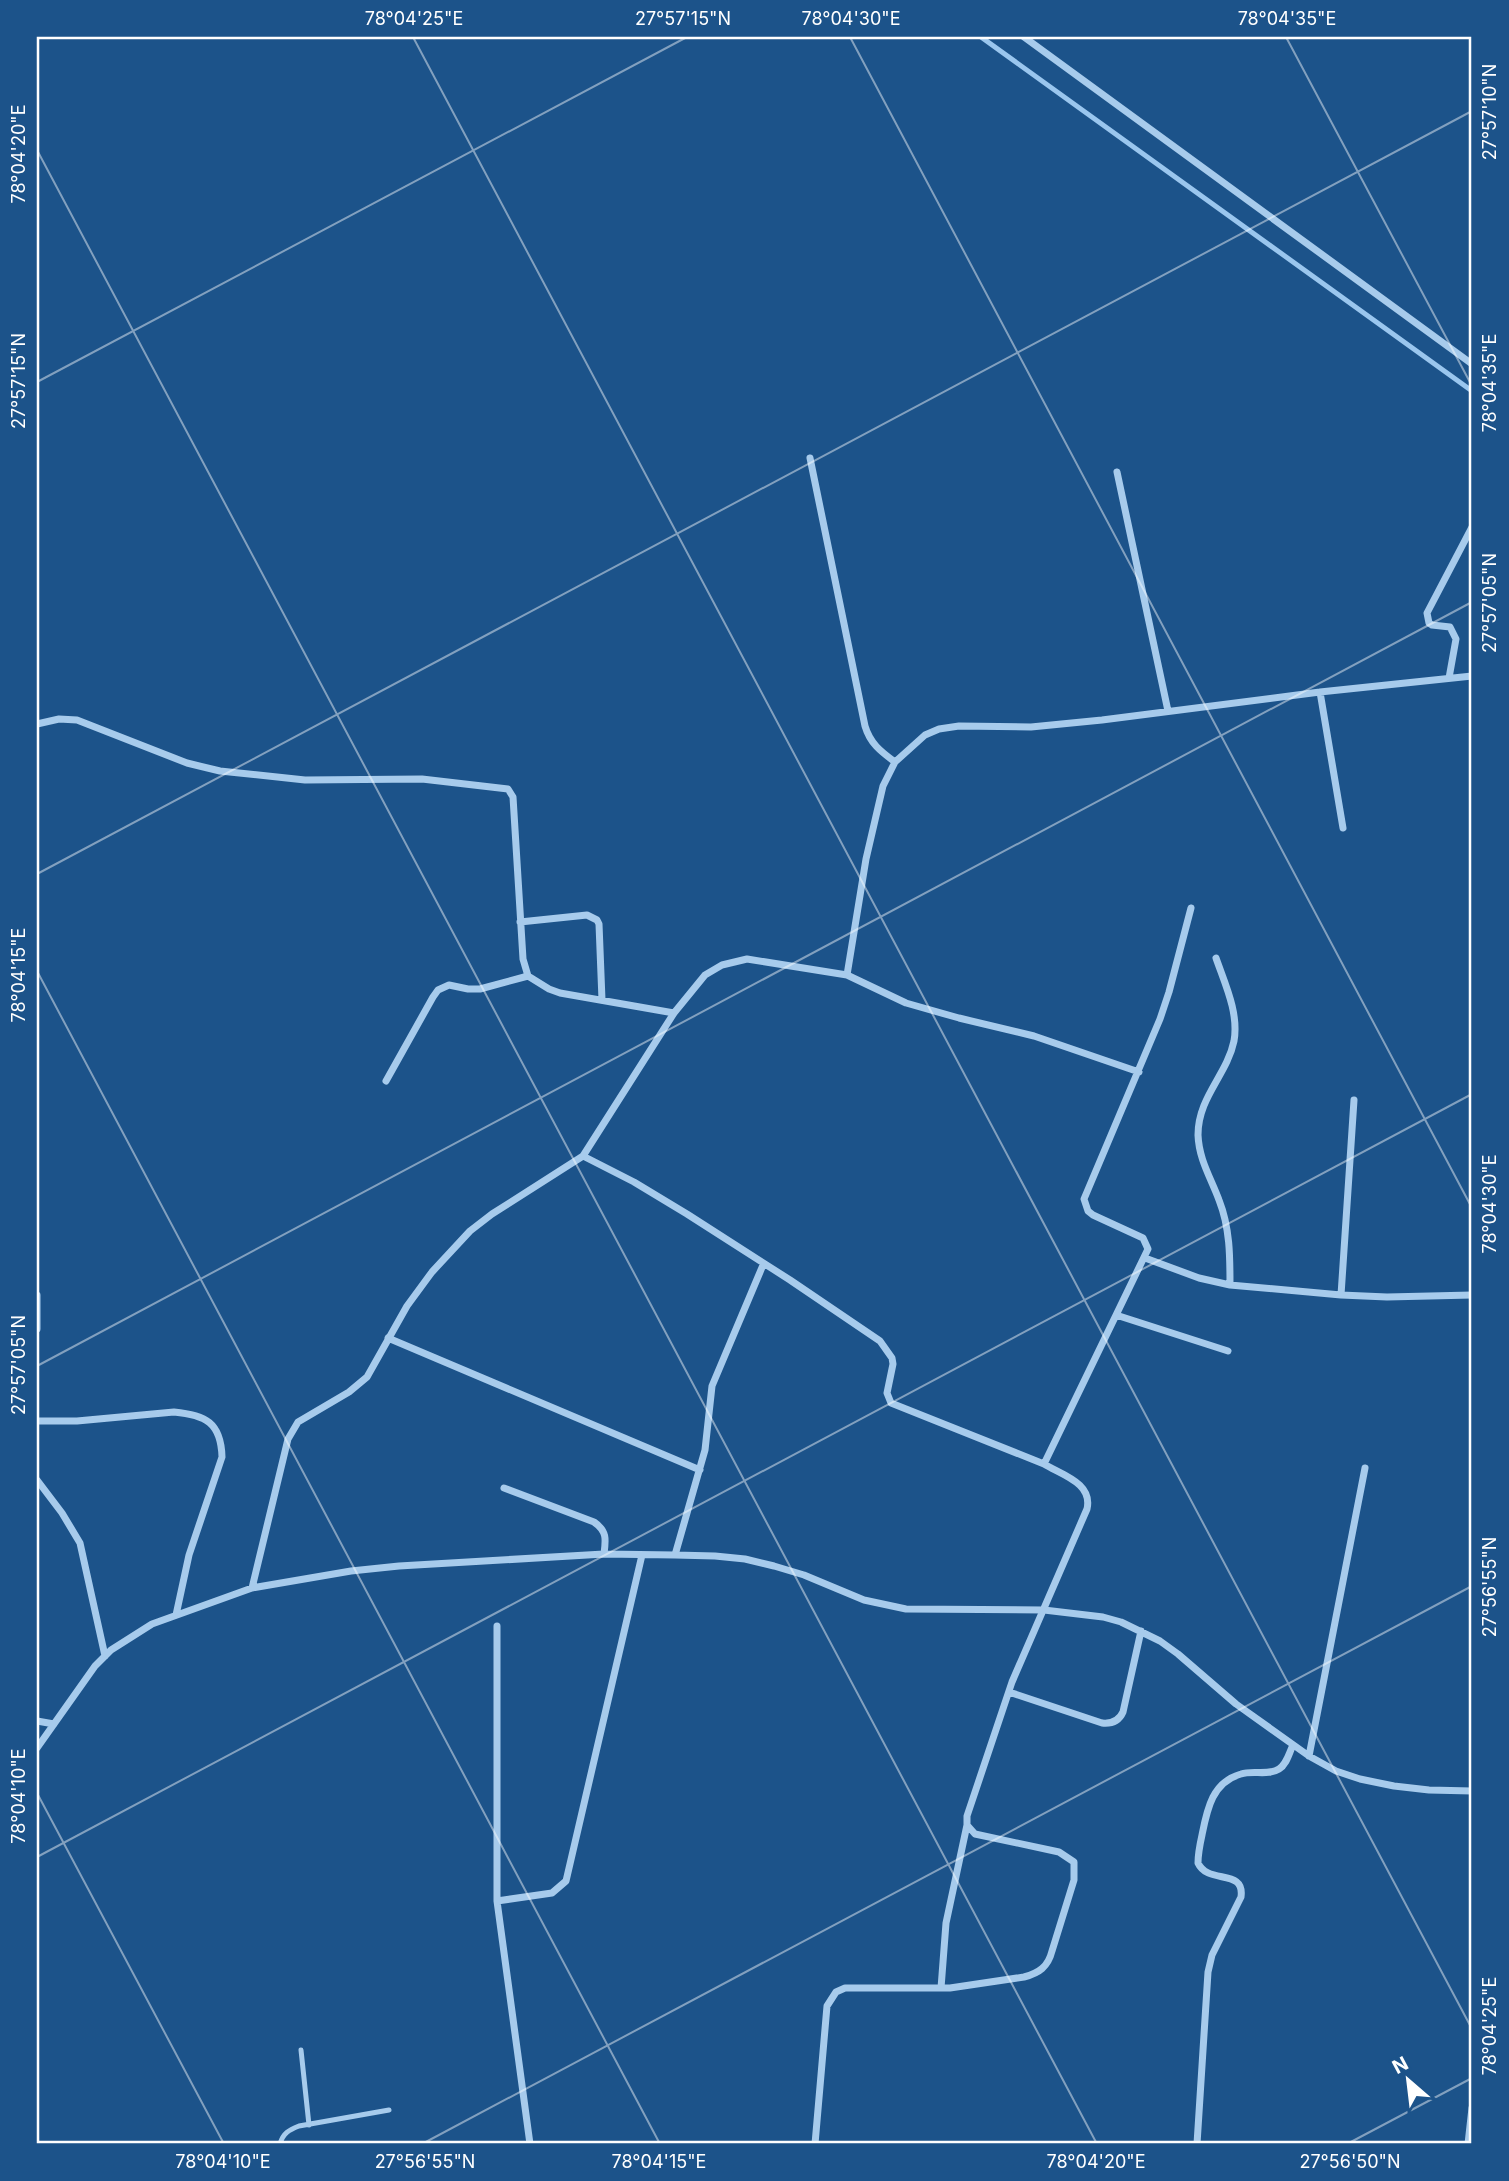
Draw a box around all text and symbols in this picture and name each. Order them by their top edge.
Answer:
text: 78°04'25"E [365,8,463,29]
text: 27°57'15"N [635,8,731,29]
text: 78°04'30"E [801,8,901,29]
text: 78°04'35"E [1238,8,1336,29]
text: 27°57'10"N [1479,64,1500,160]
text: 78°04'20"E [8,105,29,203]
text: 27°57'15"N [8,333,29,429]
text: 78°04'35"E [1479,334,1500,432]
text: 27°57'05"N [1479,553,1500,653]
text: 78°04'15"E [8,928,29,1022]
text: 78°04'30"E [1479,1154,1500,1254]
text: 27°57'05"N [8,1315,29,1415]
text: 27°56'55"N [1479,1537,1500,1637]
text: 78°04'10"E [8,1748,29,1844]
text: 78°04'25"E [1479,1977,1500,2075]
north arrow [1372,2044,1442,2114]
text: N [1388,2052,1412,2079]
text: 78°04'10"E [175,2151,271,2172]
text: 27°56'55"N [375,2151,475,2172]
text: 78°04'15"E [612,2151,706,2172]
text: 78°04'20"E [1047,2151,1145,2172]
text: 27°56'50"N [1299,2151,1401,2172]

